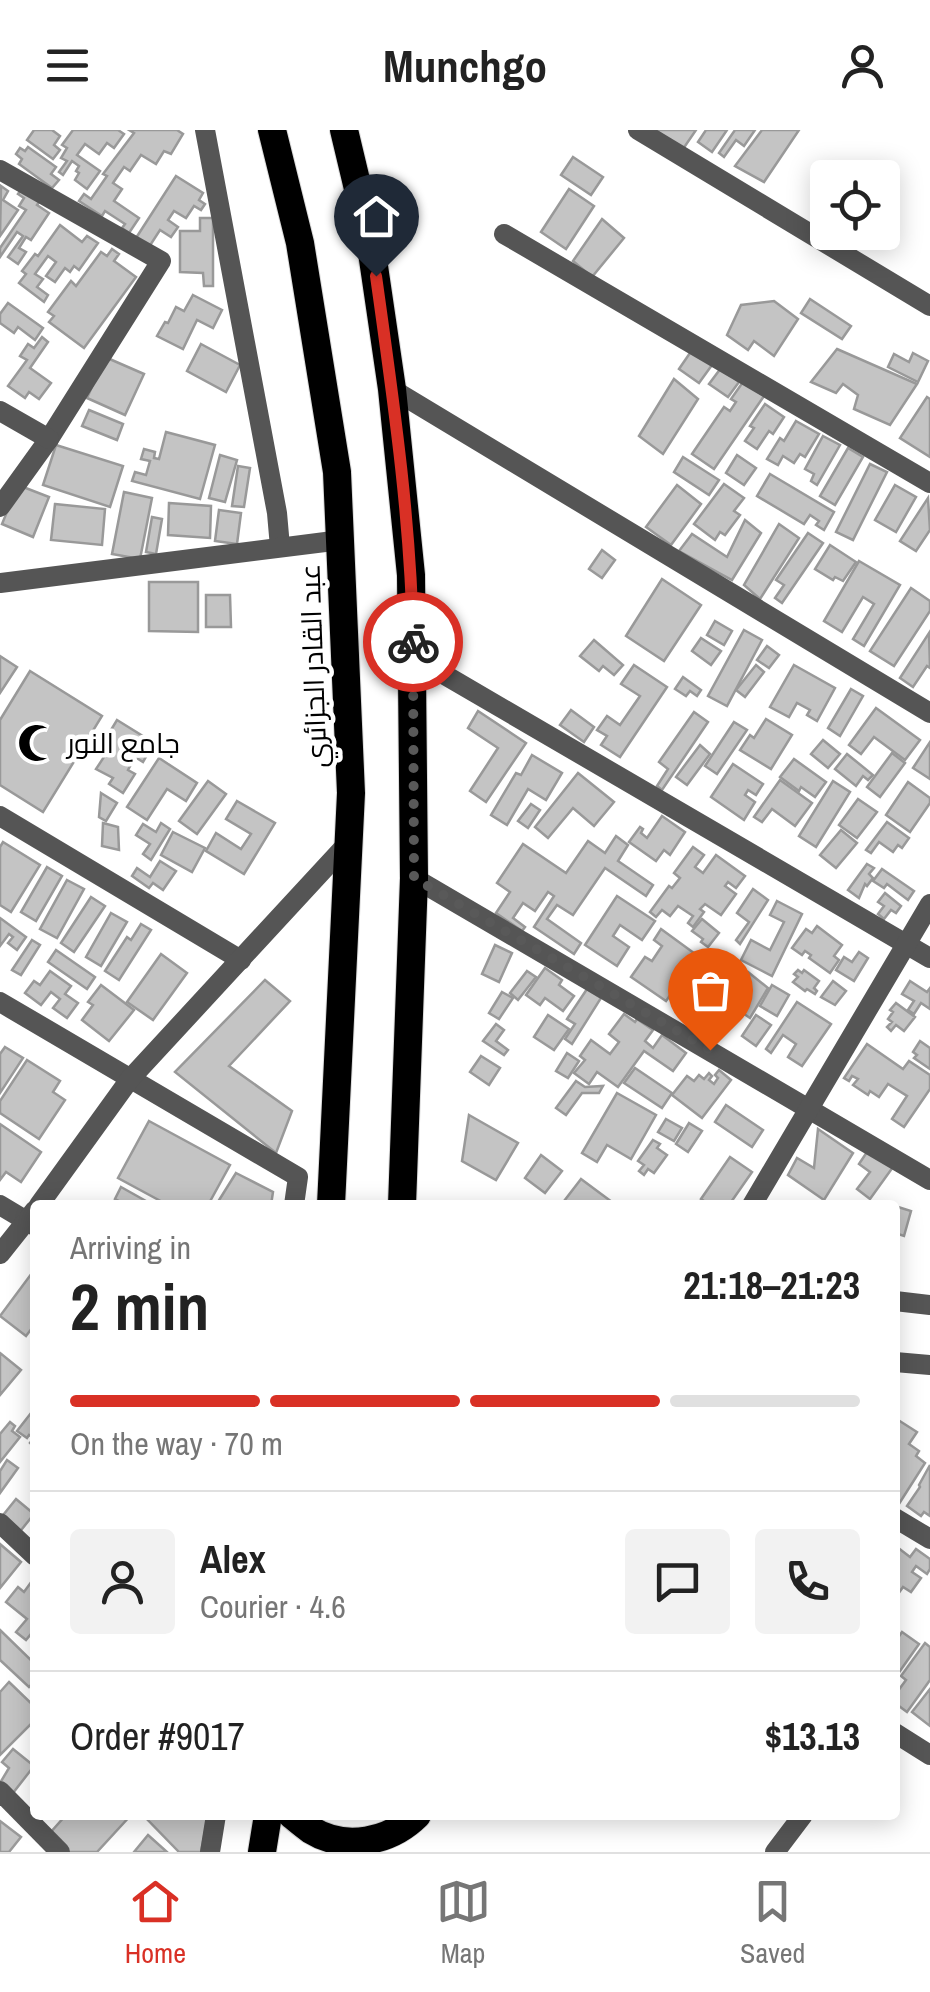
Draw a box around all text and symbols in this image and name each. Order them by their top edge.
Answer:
text: Munchgo [383,35,547,96]
icon: menu [40,38,95,93]
icon: person [835,38,890,93]
map controls [810,160,900,250]
button: locate [810,160,900,250]
pin [334,174,419,277]
icon: home [349,189,404,244]
street label: عبد القادر الجزائري [290,563,339,769]
courier [363,592,463,692]
icon: bike [386,615,441,670]
mosque icon: جامع النور [16,722,58,764]
place label: جامع النور [65,724,180,762]
pin [668,948,753,1051]
icon: bag [683,963,738,1018]
text: Arriving in [70,1226,191,1269]
text: 21:18–21:23 [683,1260,860,1311]
text: 2 min [70,1263,209,1350]
text: On the way · 70 m [70,1422,283,1465]
button: person [70,1529,175,1634]
button: chat [625,1529,730,1634]
button: phone [755,1529,860,1634]
text: Alex [200,1534,266,1585]
text: Courier · 4.6 [200,1585,346,1628]
text: Order #9017 [70,1711,245,1762]
text: $13.13 [765,1711,860,1762]
tab: Home [125,1874,186,1972]
tab: Map [436,1874,491,1972]
tab: Saved [740,1874,805,1972]

